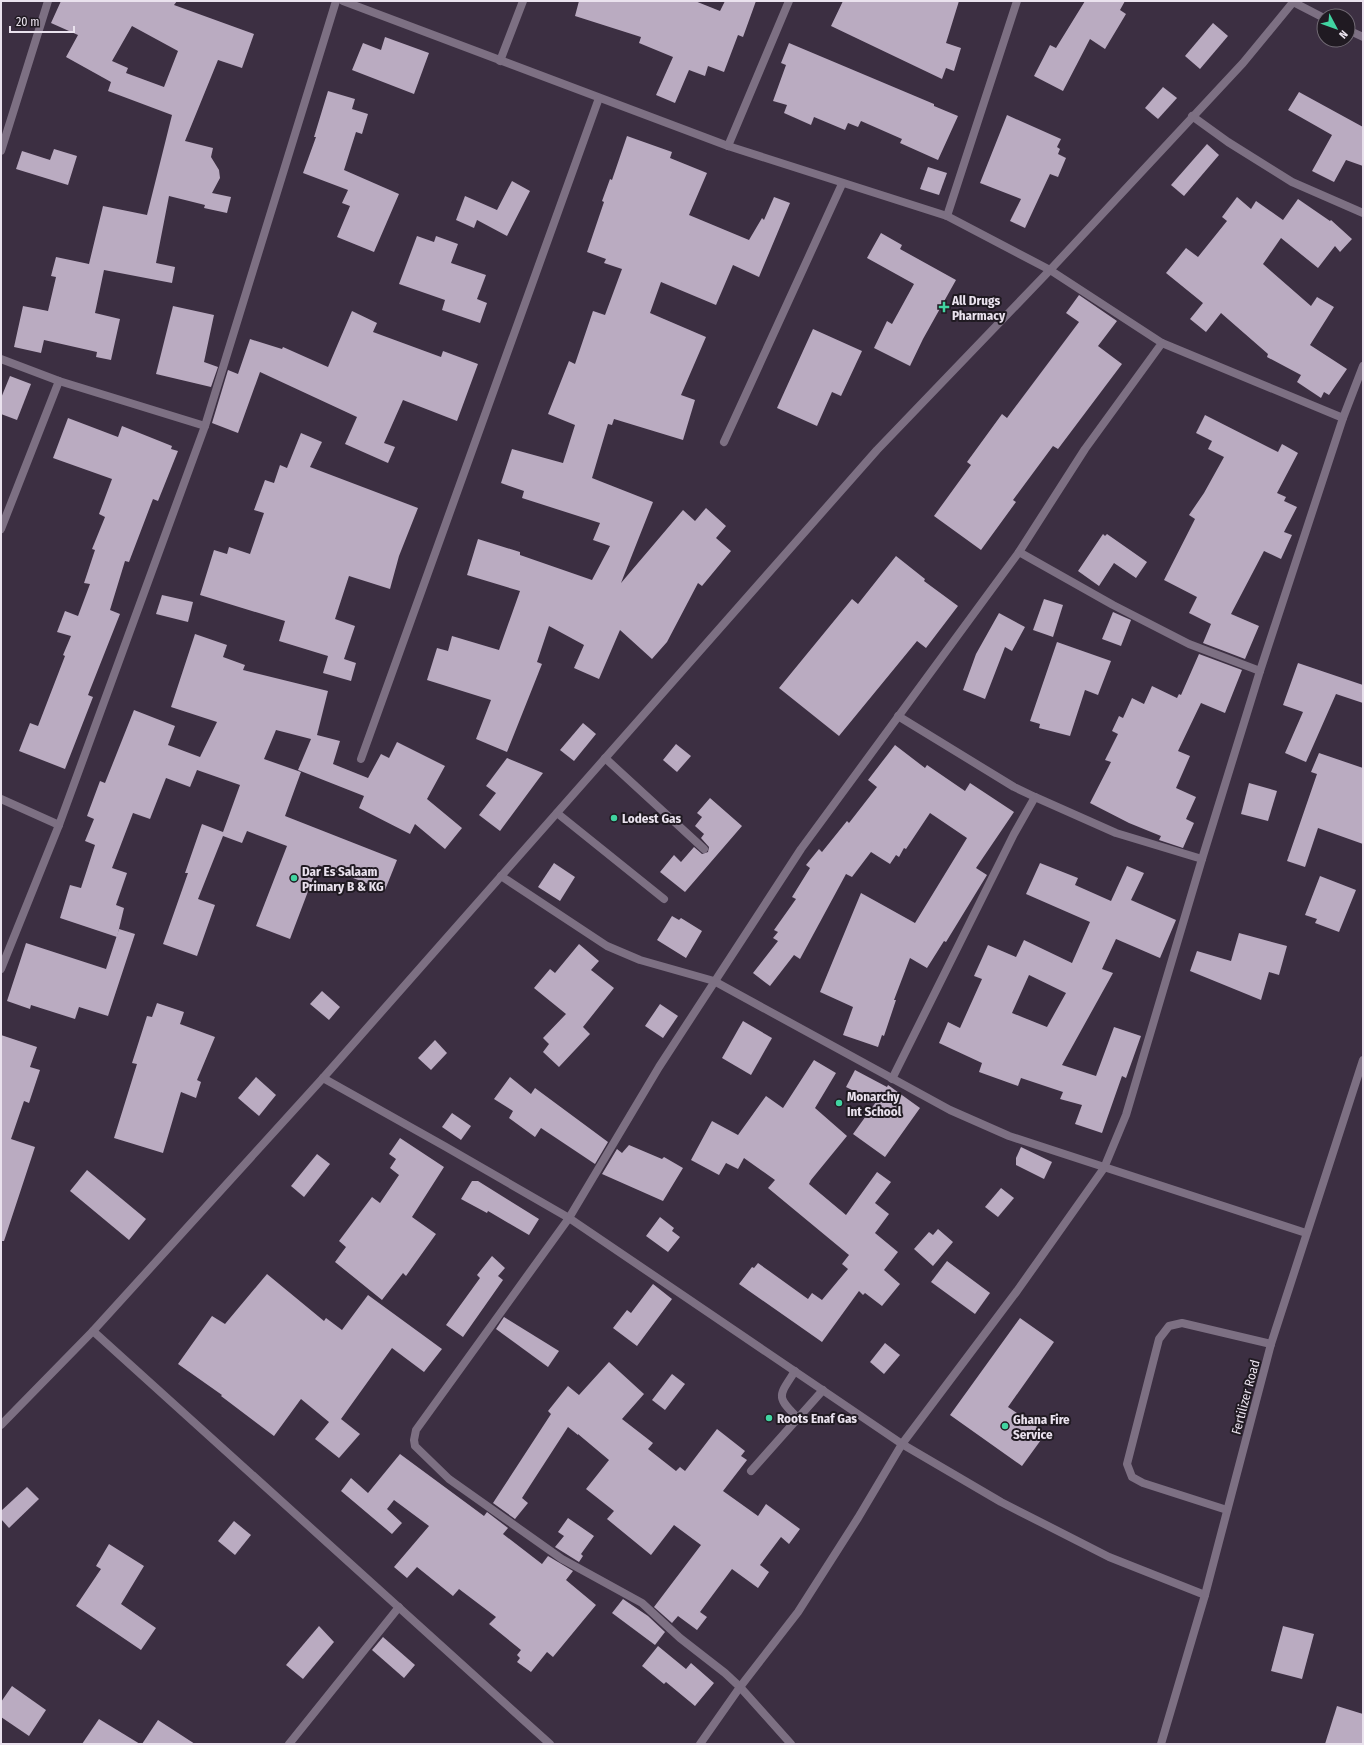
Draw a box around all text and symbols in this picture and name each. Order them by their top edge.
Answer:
scale bar [10,8,74,34]
north arrow [1316,8,1356,48]
text: 20 m [16,15,40,29]
text: N [1336,27,1350,41]
place label: All Drugs Pharmacy [951,293,1006,323]
marker: All Drugs Pharmacy [939,302,949,312]
place label: Lodest Gas [622,811,681,826]
marker: Lodest Gas [609,813,619,823]
place label: Dar Es Salaam Primary B & KG [302,864,384,894]
marker: Dar Es Salaam Primary B & KG [289,873,299,883]
place label: Monarchy Int School [847,1089,902,1119]
marker: Monarchy Int School [834,1098,844,1108]
street label: Fertilizer Road [1228,1358,1263,1436]
place label: Roots Enaf Gas [777,1411,857,1426]
place label: Ghana Fire Service [1013,1412,1070,1442]
marker: Roots Enaf Gas [764,1413,774,1423]
marker: Ghana Fire Service [1000,1421,1010,1431]

